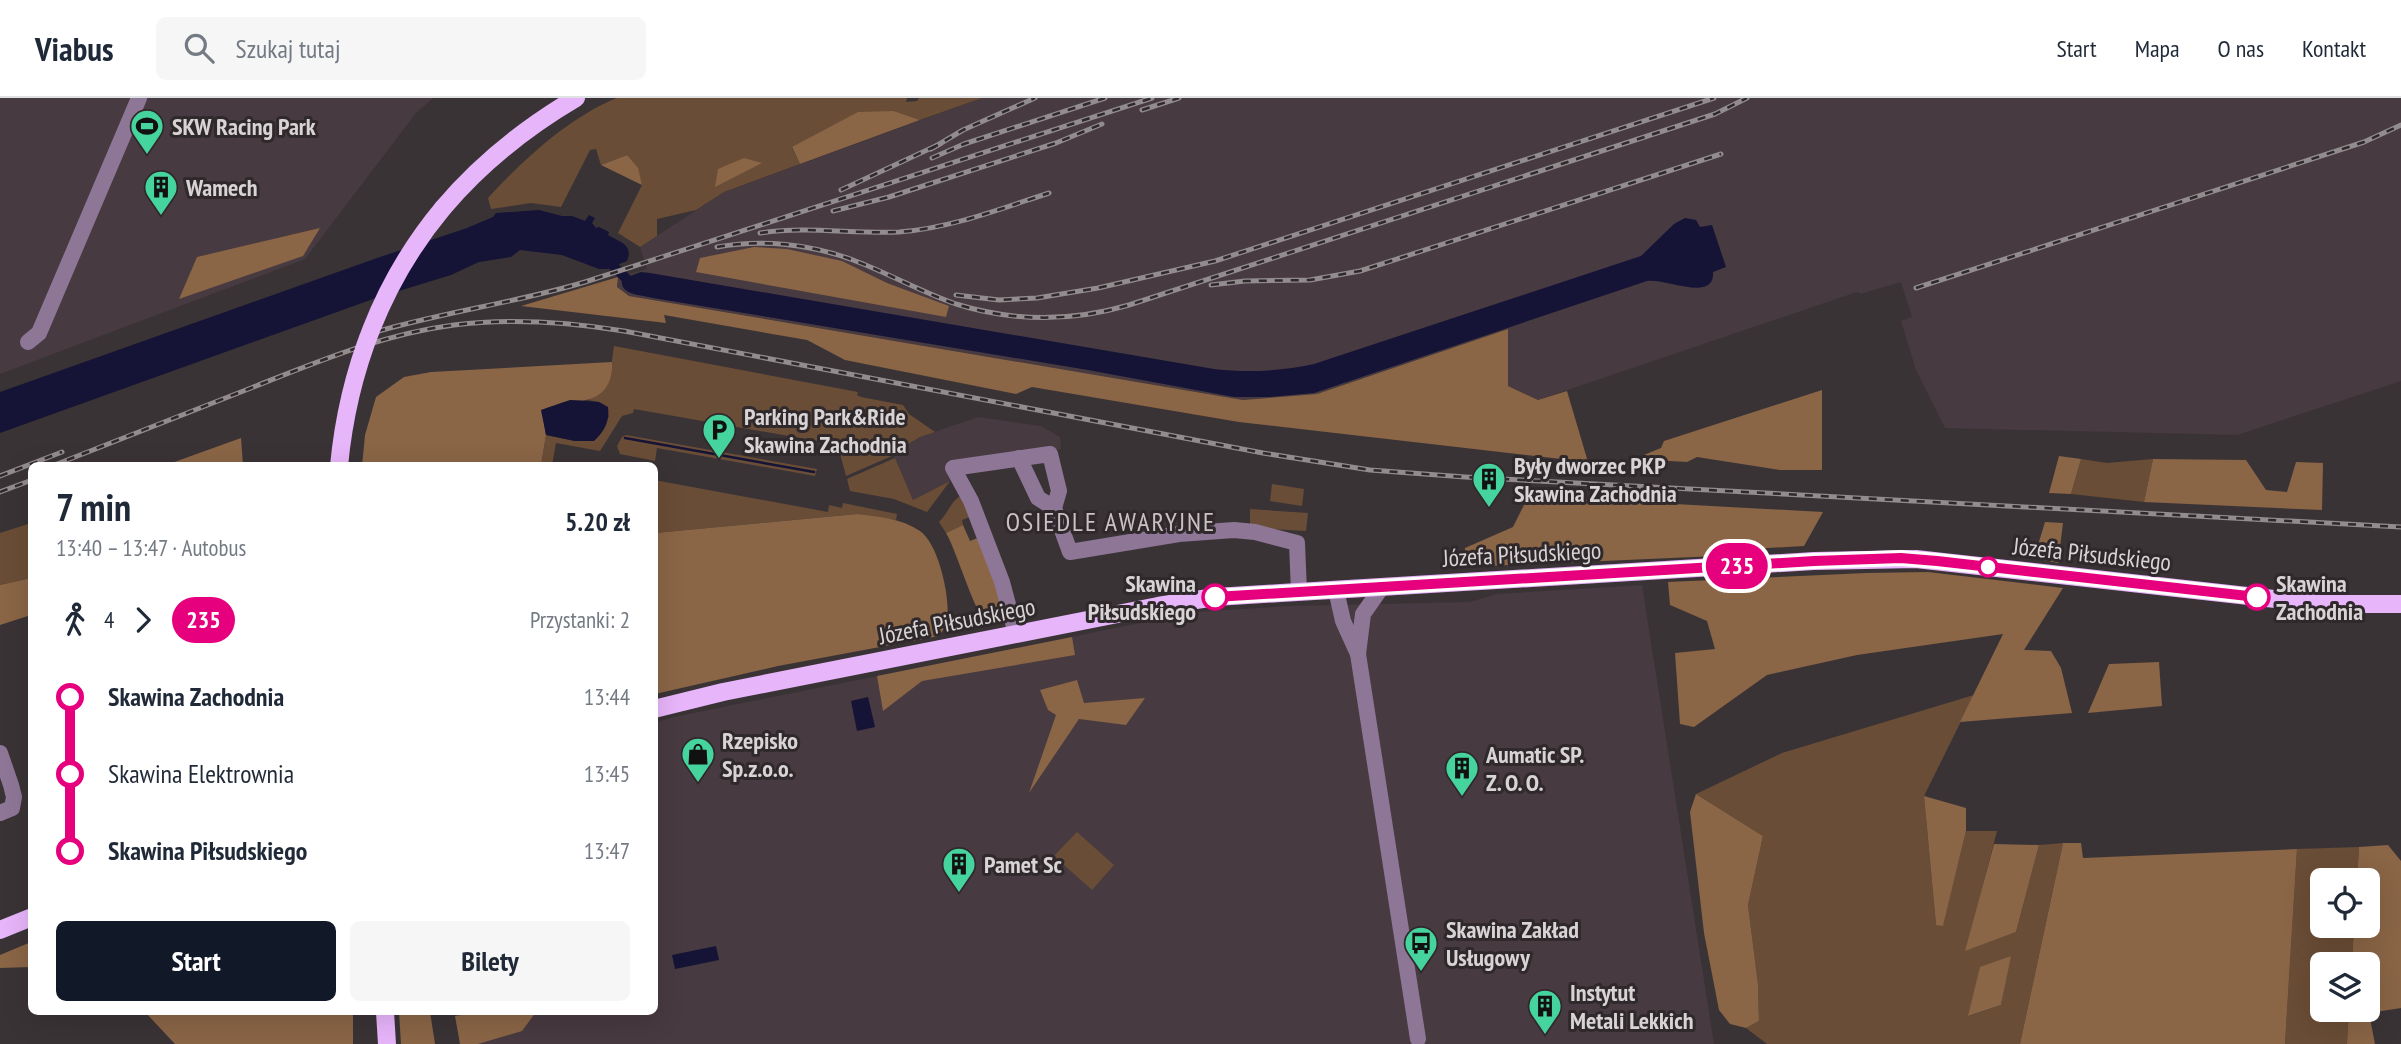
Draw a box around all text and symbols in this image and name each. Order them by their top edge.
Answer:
search box [156,17,646,80]
text: Viabus [35,27,114,70]
icon: search [180,29,218,67]
text: Szukaj tutaj [236,32,340,65]
text: Start [2056,33,2097,64]
text: Mapa [2135,33,2180,64]
text: O nas [2218,33,2264,64]
text: Kontakt [2302,33,2366,64]
sports icon: SKW Racing Park [128,107,166,156]
place label: SKW Racing Park [172,111,316,142]
building icon: Wamech [142,168,180,217]
place label: Wamech [185,172,258,203]
place label: Parking Park&Ride Skawina Zachodnia [744,401,907,460]
parking icon: Parking Park&Ride Skawina Zachodnia [700,411,738,460]
place label: Były dworzec PKP Skawina Zachodnia [1514,450,1677,509]
building icon: Były dworzec PKP Skawina Zachodnia [1470,460,1508,509]
text: 7 min [56,482,131,531]
text: 5.20 zł [565,505,630,538]
district label: OSIEDLE AWARYJNE [1006,505,1216,538]
street label: Józefa Piłsudskiego [2010,530,2173,578]
text: 13:40 – 13:47 · Autobus [56,533,246,562]
street label: Józefa Piłsudskiego [1441,534,1602,574]
line badge: 235 [1697,543,1777,589]
text: 235 [1720,550,1754,581]
unlabelled marker [1978,557,1998,577]
place label: Skawina Piłsudskiego [1088,568,1196,627]
place label: Skawina Zachodnia [2276,568,2363,627]
marker: Skawina Piłsudskiego [1202,584,1228,610]
marker: Skawina Zachodnia [2244,584,2270,610]
street label: Józefa Piłsudskiego [875,591,1038,652]
icon: walk [56,601,94,639]
icon: forward [124,601,162,639]
text: 235 [186,604,221,635]
text: 4 [104,605,114,634]
text: Przystanki: 2 [530,605,630,634]
text: Skawina Zachodnia [108,680,284,713]
text: 13:44 [584,682,630,711]
place label: Rzepisko Sp.z.o.o. [722,725,798,784]
shop icon: Rzepisko Sp.z.o.o. [679,735,717,784]
place label: Aumatic SP. Z. O. O. [1485,739,1584,798]
building icon: Aumatic SP. Z. O. O. [1443,749,1481,798]
text: Skawina Elektrownia [108,757,294,790]
text: 13:45 [584,759,630,788]
text: Skawina Piłsudskiego [108,834,307,867]
text: 13:47 [584,836,630,865]
building icon: Pamet Sc [940,845,978,894]
place label: Pamet Sc [984,849,1062,880]
map controls [2310,868,2380,1022]
button: locate [2310,868,2380,938]
place label: Skawina Zakład Usługowy [1446,914,1579,973]
button: Start [56,921,336,1001]
button: Bilety [350,921,630,1001]
bus stop icon: Skawina Zakład Usługowy [1402,924,1440,973]
button: layers [2310,952,2380,1022]
place label: Instytut Metali Lekkich [1570,977,1693,1036]
building icon: Instytut Metali Lekkich [1526,987,1564,1036]

